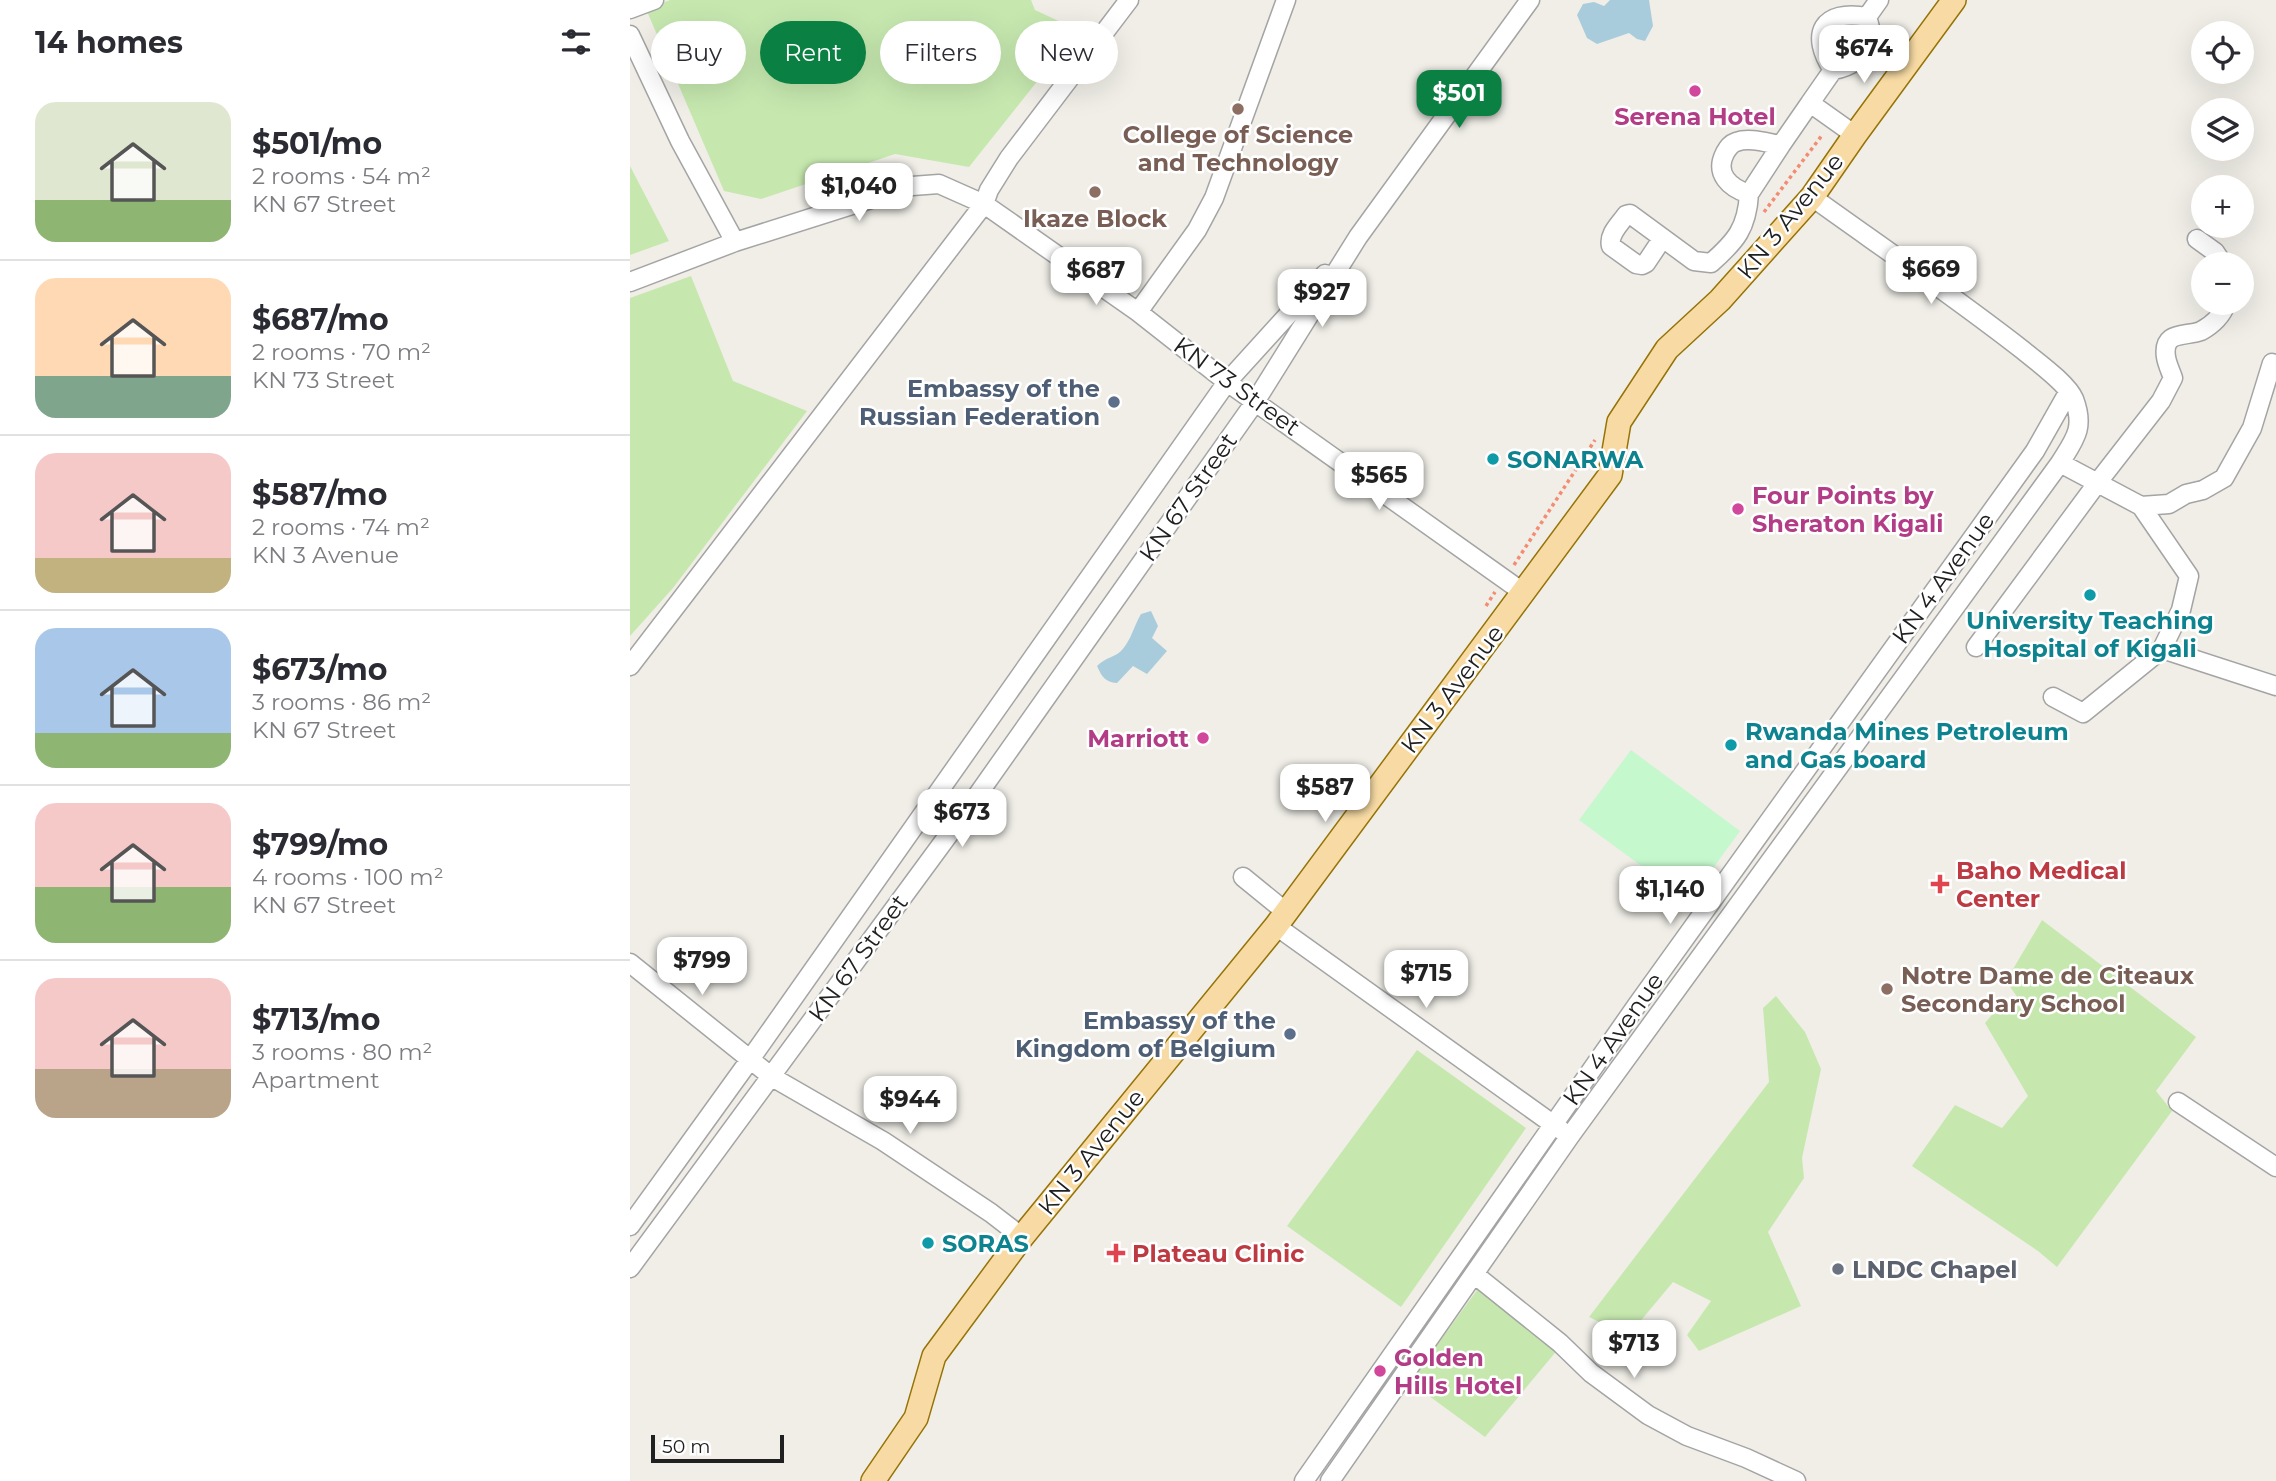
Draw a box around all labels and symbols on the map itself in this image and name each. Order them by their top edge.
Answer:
pin: $674 [1823,25,1905,85]
pin: $501 [1418,71,1500,130]
marker: Serena Hotel [1687,83,1703,99]
marker: College of Science and Technology [1230,101,1246,117]
place label: Serena Hotel [1614,102,1776,131]
place label: College of Science and Technology [1123,120,1353,177]
street label: KN 3 Avenue [1731,147,1849,285]
pin: $1,040 [802,164,916,223]
marker: Ikaze Block [1087,184,1103,200]
place label: Ikaze Block [1023,204,1167,233]
pin: $669 [1890,246,1972,306]
pin: $687 [1055,247,1137,307]
pin: $927 [1281,270,1363,329]
street label: KN 73 Street [1168,330,1306,442]
place label: Embassy of the Russian Federation [859,374,1100,431]
marker: Embassy of the Russian Federation [1106,394,1122,410]
street label: KN 67 Street [1133,427,1243,567]
place label: SONARWA [1507,445,1644,474]
marker: SONARWA [1485,451,1501,467]
pin: $565 [1338,452,1420,512]
place label: Four Points by Sheraton Kigali [1752,481,1944,538]
marker: Four Points by Sheraton Kigali [1730,501,1746,517]
street label: KN 4 Avenue [1886,507,2000,649]
marker: University Teaching Hospital of Kigali [2082,587,2098,603]
place label: University Teaching Hospital of Kigali [1966,606,2214,663]
street label: KN 3 Avenue [1394,619,1510,759]
place label: Rwanda Mines Petroleum and Gas board [1745,717,2069,774]
place label: Marriott [1087,724,1190,753]
marker: Marriott [1195,730,1211,746]
marker: Rwanda Mines Petroleum and Gas board [1723,737,1739,753]
pin: $587 [1284,764,1366,824]
pin: $673 [921,790,1003,849]
place label: Baho Medical Center [1956,856,2126,913]
pin: $1,140 [1613,866,1727,926]
marker: Baho Medical Center [1930,874,1950,894]
street label: KN 67 Street [802,888,914,1027]
pin: $799 [661,937,743,997]
pin: $715 [1385,950,1467,1010]
place label: Notre Dame de Citeaux Secondary School [1901,961,2195,1018]
street label: KN 4 Avenue [1556,967,1670,1111]
marker: Notre Dame de Citeaux Secondary School [1879,981,1895,997]
place label: Embassy of the Kingdom of Belgium [1015,1006,1276,1063]
marker: Embassy of the Kingdom of Belgium [1282,1026,1298,1042]
pin: $944 [869,1076,951,1136]
street label: KN 3 Avenue [1032,1083,1150,1221]
place label: SORAS [942,1229,1029,1258]
marker: SORAS [920,1235,936,1251]
place label: Plateau Clinic [1132,1239,1304,1268]
marker: Plateau Clinic [1106,1243,1126,1263]
place label: LNDC Chapel [1852,1255,2018,1284]
marker: LNDC Chapel [1830,1261,1846,1277]
pin: $713 [1593,1320,1675,1380]
place label: Golden Hills Hotel [1394,1343,1522,1400]
marker: Golden Hills Hotel [1372,1363,1388,1379]
scale bar [651,1432,784,1464]

